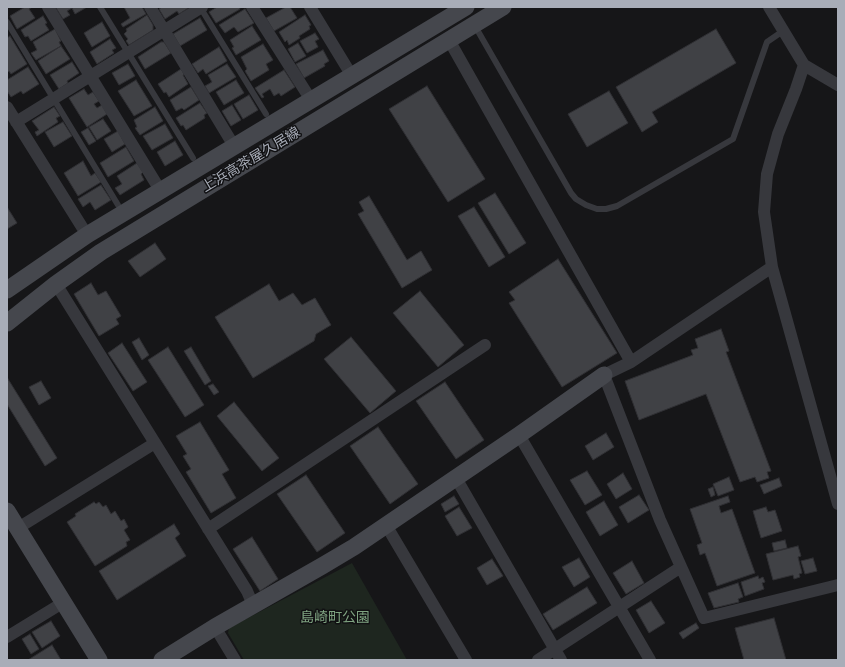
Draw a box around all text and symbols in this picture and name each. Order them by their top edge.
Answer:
street label: 上浜高茶屋久居線 [199,124,303,196]
park label: 島崎町公園 [300,610,370,626]

